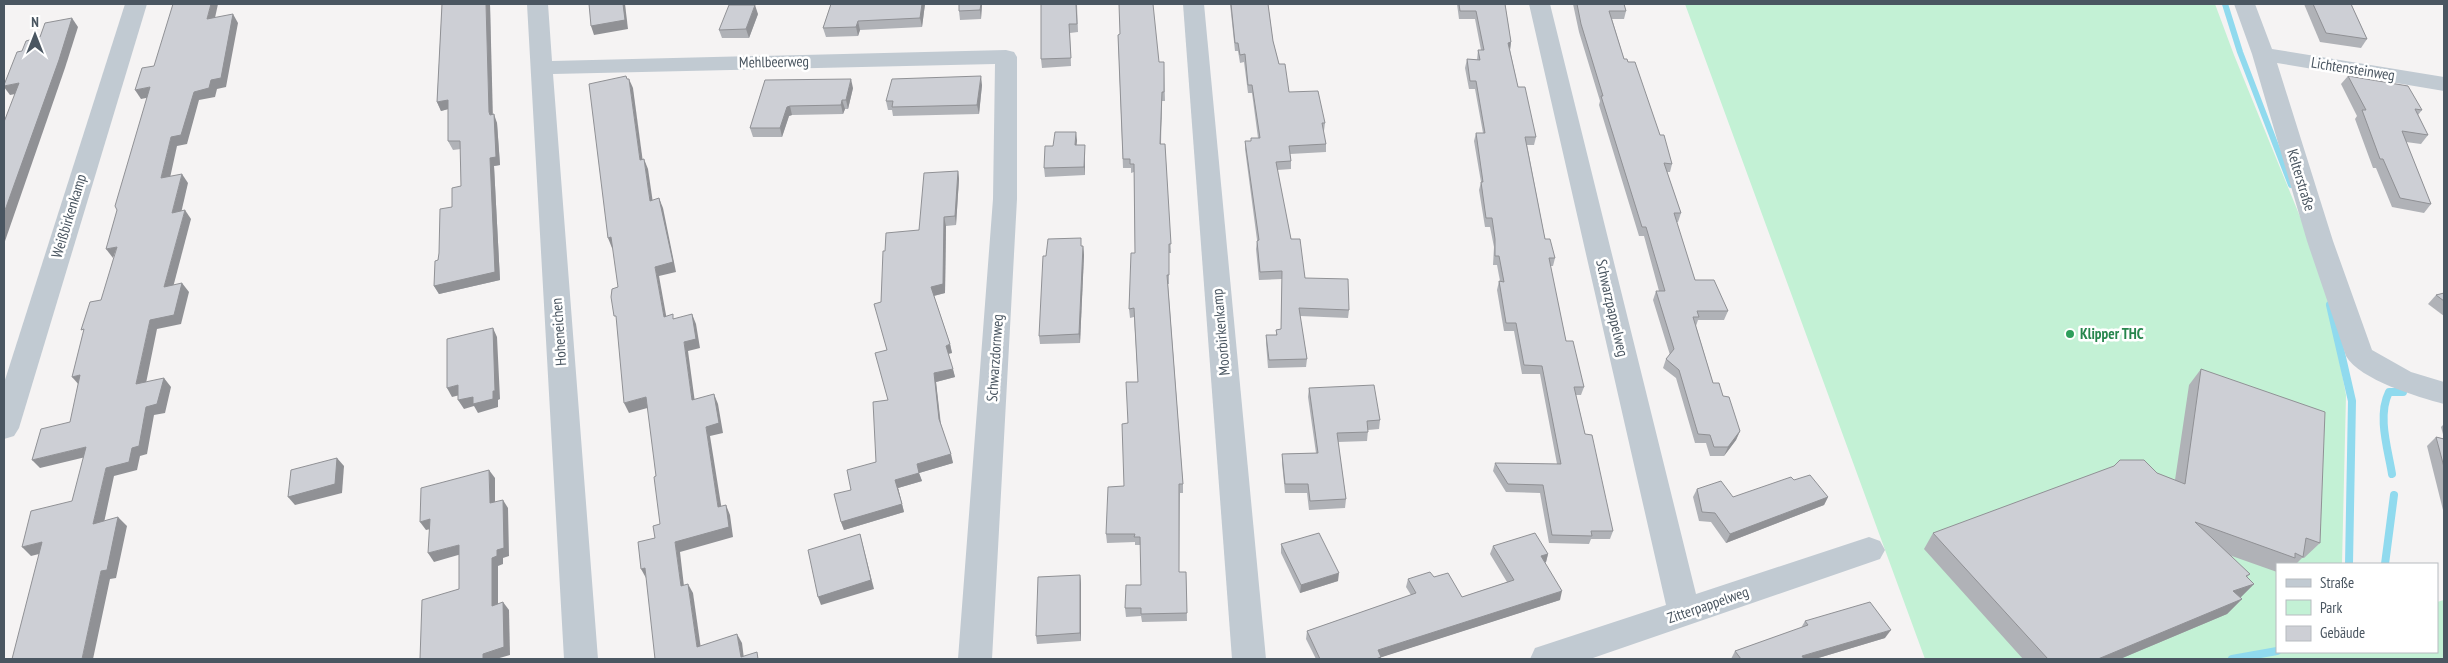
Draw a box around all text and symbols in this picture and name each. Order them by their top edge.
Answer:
north arrow [10,10,60,60]
text: N [31,13,39,31]
street label: Mehlbeerweg [739,51,809,72]
street label: Lichtensteinweg [2310,53,2396,85]
street label: Kelterstraße [2283,147,2320,213]
street label: Weißbirkenkamp [47,172,90,260]
street label: Schwarzpappelweg [1592,257,1633,358]
street label: Moorbirkenkamp [1207,288,1234,376]
street label: Hoheneichen [547,297,570,367]
street label: Schwarzdornweg [982,314,1007,402]
place label: Klipper THC [2080,324,2144,343]
marker: Klipper THC [2064,328,2076,340]
legend [2276,563,2438,653]
text: Straße [2320,573,2354,592]
street label: Zitterpappelweg [1665,582,1751,627]
text: Park [2320,598,2342,617]
text: Gebäude [2320,623,2365,642]

